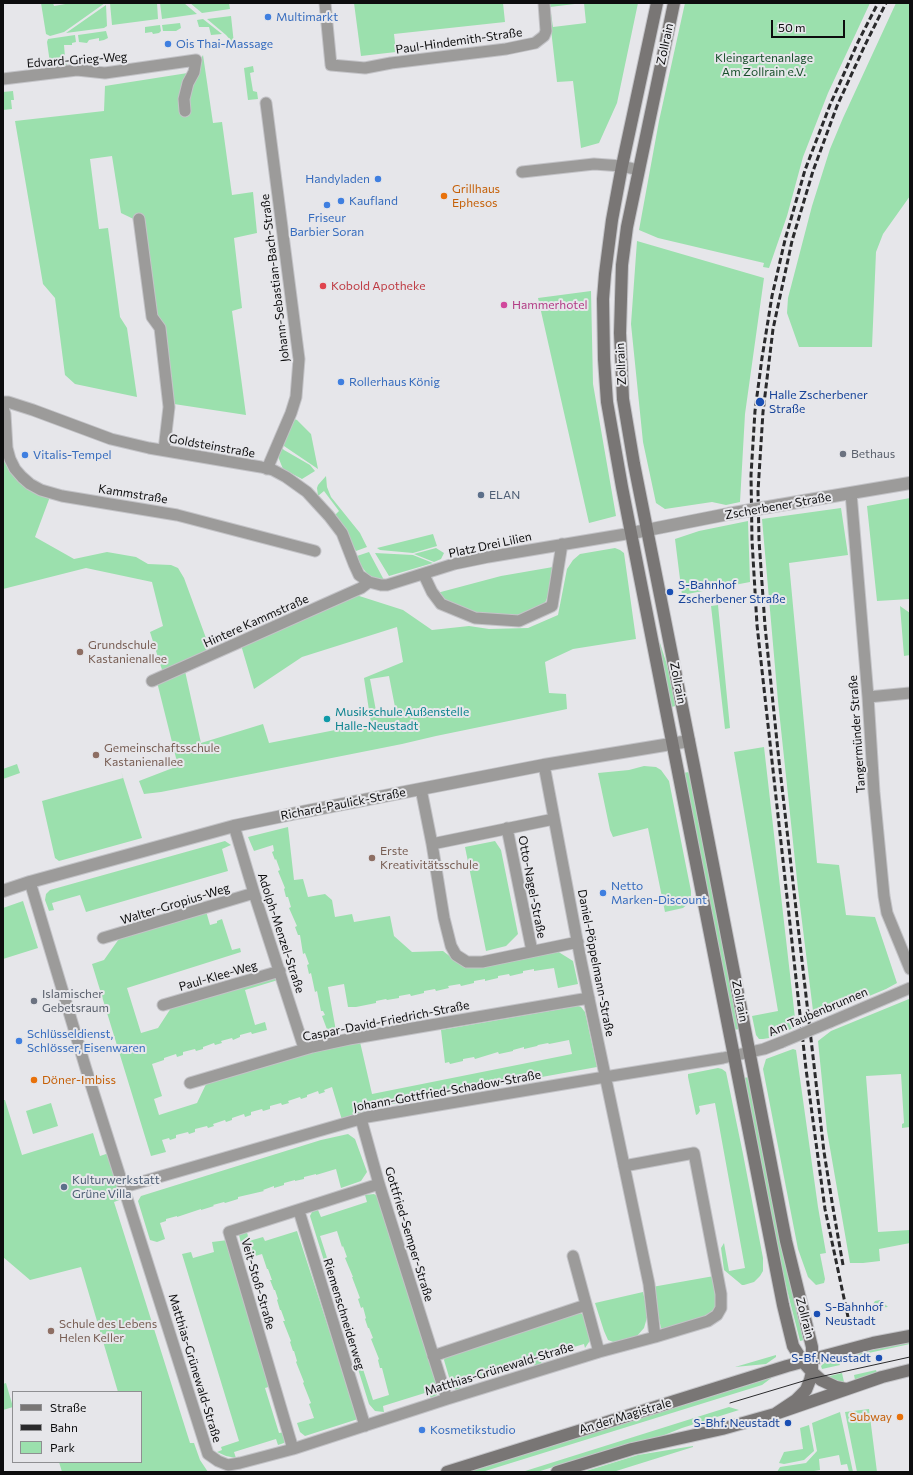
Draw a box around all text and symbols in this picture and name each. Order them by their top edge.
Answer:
place label: Multimarkt [276,10,338,24]
marker: Multimarkt [263,12,273,22]
scale bar [773,12,847,38]
text: 50 m [778,20,806,34]
street label: Zollrain [654,22,676,66]
street label: Paul-Hindemith-Straße [395,25,523,57]
place label: Ois Thai-Massage [176,37,273,51]
marker: Ois Thai-Massage [163,39,173,49]
street label: Edvard-Grieg-Weg [26,49,128,71]
park label: Kleingartenanlage Am Zollrain e.V. [715,51,813,79]
place label: Handyladen [305,172,370,186]
marker: Handyladen [373,174,383,184]
place label: Grillhaus Ephesos [452,182,500,210]
marker: Grillhaus Ephesos [439,191,449,201]
street label: Johann-Sebastian-Bach-Straße [258,193,292,363]
place label: Kaufland [349,194,398,208]
marker: Kaufland [336,196,346,206]
marker: Friseur Barbier Soran [322,200,332,210]
place label: Friseur Barbier Soran [290,211,364,239]
place label: Kobold Apotheke [331,279,425,293]
marker: Kobold Apotheke [318,281,328,291]
place label: Hammerhotel [512,298,588,312]
marker: Hammerhotel [499,300,509,310]
street label: Zollrain [613,343,629,385]
place label: Rollerhaus König [349,375,440,389]
marker: Rollerhaus König [336,377,346,387]
place label: Halle Zscherbener Straße [769,388,868,416]
marker: Halle Zscherbener Straße [754,396,766,408]
street label: Goldsteinstraße [168,431,256,461]
place label: Bethaus [851,447,895,461]
place label: Vitalis-Tempel [33,448,112,462]
marker: Bethaus [838,449,848,459]
marker: Vitalis-Tempel [20,450,30,460]
street label: Kammstraße [97,481,169,507]
place label: ELAN [489,488,520,502]
marker: ELAN [476,490,486,500]
street label: Zscherbener Straße [724,490,832,522]
street label: Platz Drei Lilien [447,529,533,561]
place label: S-Bahnhof Zscherbener Straße [678,578,786,606]
marker: S-Bahnhof Zscherbener Straße [665,587,675,597]
street label: Hintere Kammstraße [201,591,311,651]
place label: Grundschule Kastanienallee [88,638,167,666]
marker: Grundschule Kastanienallee [75,647,85,657]
street label: Zollrain [667,661,689,705]
street label: Tangermünder Straße [846,675,868,793]
place label: Musikschule Außenstelle Halle-Neustadt [335,705,469,733]
marker: Musikschule Außenstelle Halle-Neustadt [322,714,332,724]
place label: Gemeinschaftsschule Kastanienallee [104,741,220,769]
marker: Gemeinschaftsschule Kastanienallee [91,750,101,760]
street label: Richard-Paulick-Straße [279,785,407,823]
street label: Otto-Nagel-Straße [515,834,549,940]
place label: Erste Kreativitätsschule [380,844,478,872]
marker: Erste Kreativitätsschule [367,853,377,863]
street label: Adolph-Menzel-Straße [255,871,307,995]
place label: Netto Marken-Discount [611,879,707,907]
street label: Walter-Gropius-Weg [119,881,231,927]
street label: Daniel-Pöppelmann-Straße [575,888,617,1038]
marker: Netto Marken-Discount [598,888,608,898]
street label: Paul-Klee-Weg [177,958,259,994]
street label: Zollrain [729,979,751,1023]
street label: Am Taubenbrunnen [766,985,870,1039]
place label: Islamischer Gebetsraum [42,987,109,1015]
marker: Islamischer Gebetsraum [29,996,39,1006]
street label: Caspar-David-Friedrich-Straße [301,998,471,1044]
place label: Schlüsseldienst, Schlösser, Eisenwaren [27,1027,146,1055]
marker: Schlüsseldienst, Schlösser, Eisenwaren [14,1036,24,1046]
street label: Johann-Gottfried-Schadow-Straße [352,1067,542,1115]
place label: Döner-Imbiss [42,1073,116,1087]
marker: Döner-Imbiss [29,1075,39,1085]
street label: Gottfried-Semper-Straße [382,1165,436,1303]
place label: Kulturwerkstatt Grüne Villa [72,1173,160,1201]
marker: Kulturwerkstatt Grüne Villa [59,1182,69,1192]
street label: Veit-Stoß-Straße [238,1237,278,1331]
street label: Riemenschneiderweg [320,1256,368,1372]
street label: Matthias-Grünewald-Straße [165,1292,225,1444]
street label: Zollrain [793,1296,817,1340]
place label: S-Bahnhof Neustadt [825,1300,884,1328]
marker: S-Bahnhof Neustadt [812,1309,822,1319]
place label: Schule des Lebens Helen Keller [59,1317,157,1345]
marker: Schule des Lebens Helen Keller [46,1326,56,1336]
street label: Matthias-Grünewald-Straße [423,1339,575,1399]
place label: S-Bf. Neustadt [791,1351,871,1365]
marker: S-Bf. Neustadt [874,1353,884,1363]
legend [12,1391,142,1463]
street label: An der Magistrale [577,1395,673,1437]
text: Straße [50,1400,86,1414]
place label: Subway [849,1410,892,1424]
marker: Subway [895,1412,905,1422]
place label: S-Bhf. Neustadt [693,1416,780,1430]
marker: S-Bhf. Neustadt [783,1418,793,1428]
text: Bahn [50,1420,78,1434]
place label: Kosmetikstudio [430,1423,516,1437]
marker: Kosmetikstudio [417,1425,427,1435]
text: Park [50,1440,75,1454]

